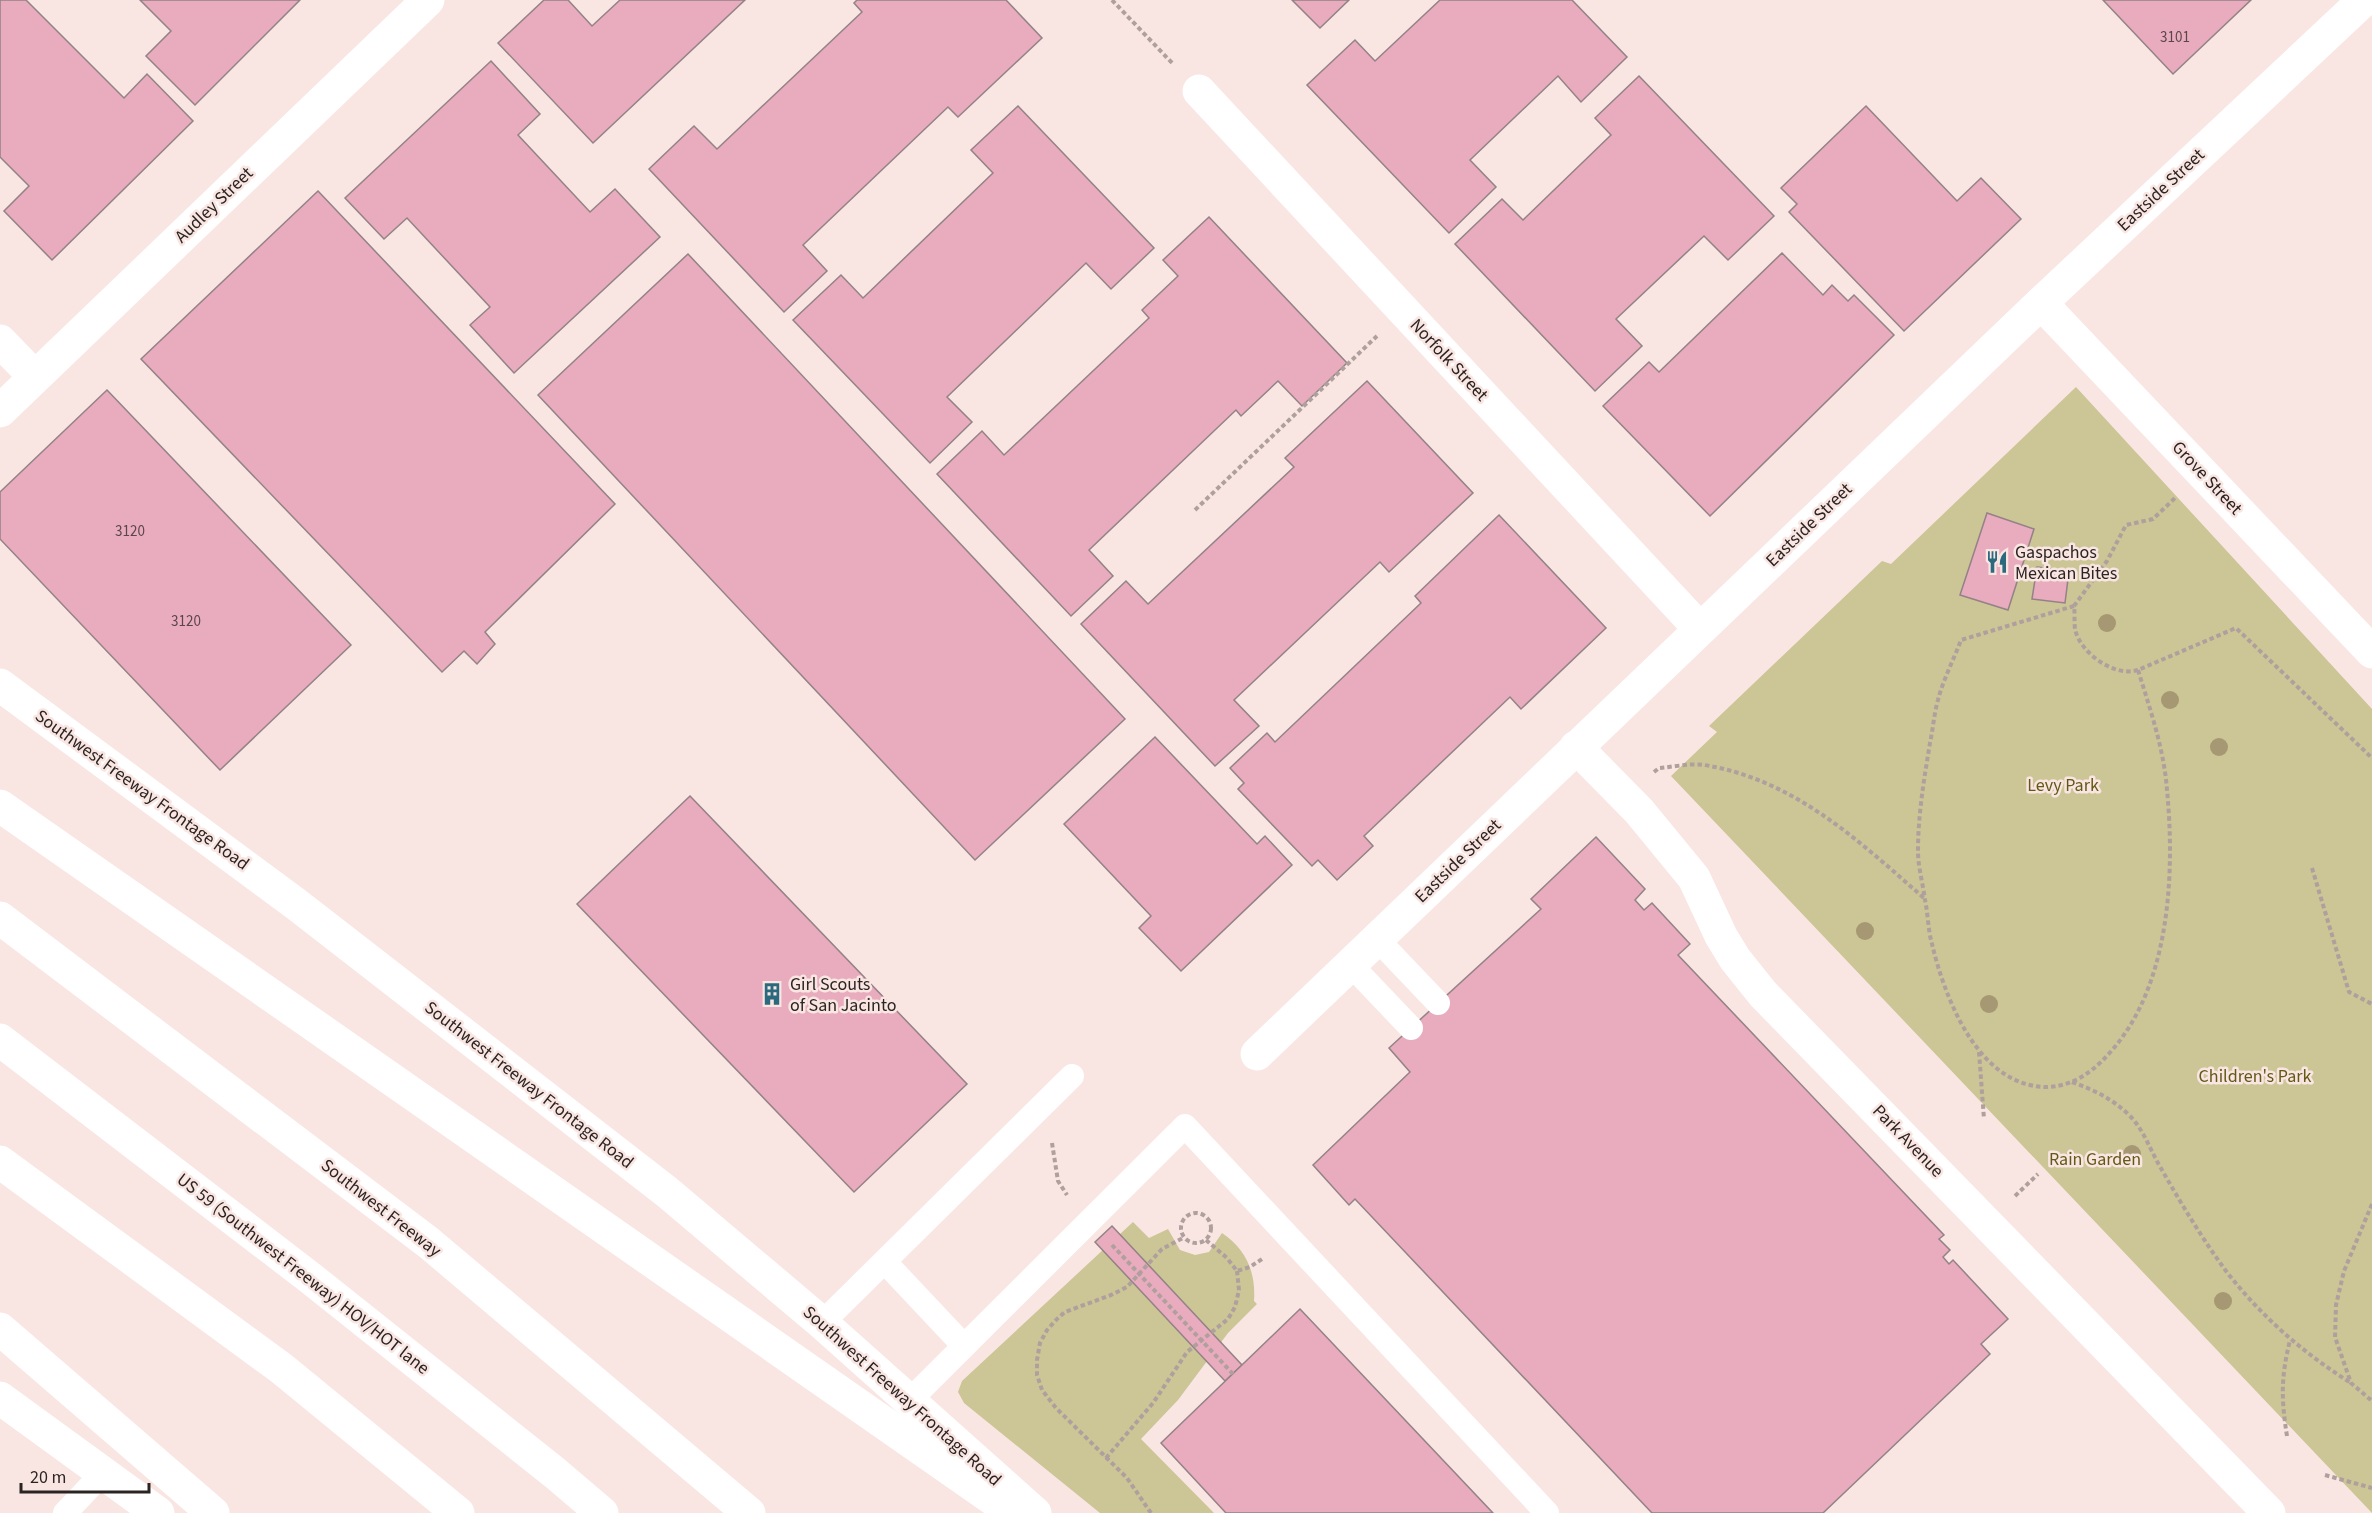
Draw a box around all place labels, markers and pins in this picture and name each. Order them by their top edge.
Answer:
place label: Gaspachos Mexican Bites [2015,540,2117,586]
restaurant icon: Gaspachos Mexican Bites [1984,549,2010,575]
place label: Girl Scouts of San Jacinto [790,972,896,1018]
building icon: Girl Scouts of San Jacinto [759,981,785,1007]

